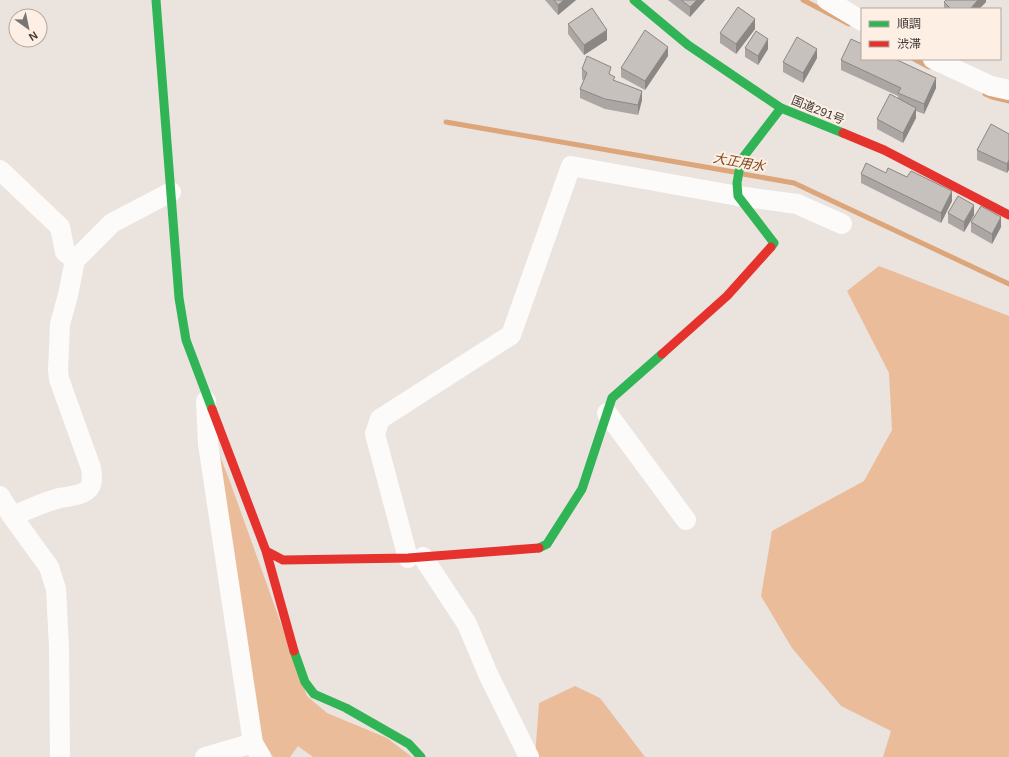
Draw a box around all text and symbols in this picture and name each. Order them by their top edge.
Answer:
north arrow [8,8,48,48]
legend [861,8,1001,60]
text: 順調 [897,17,921,31]
text: N [27,29,40,44]
text: 渋滞 [897,37,921,51]
street label: 国道291号 [789,93,847,127]
water label: 大正用水 [712,150,768,174]

